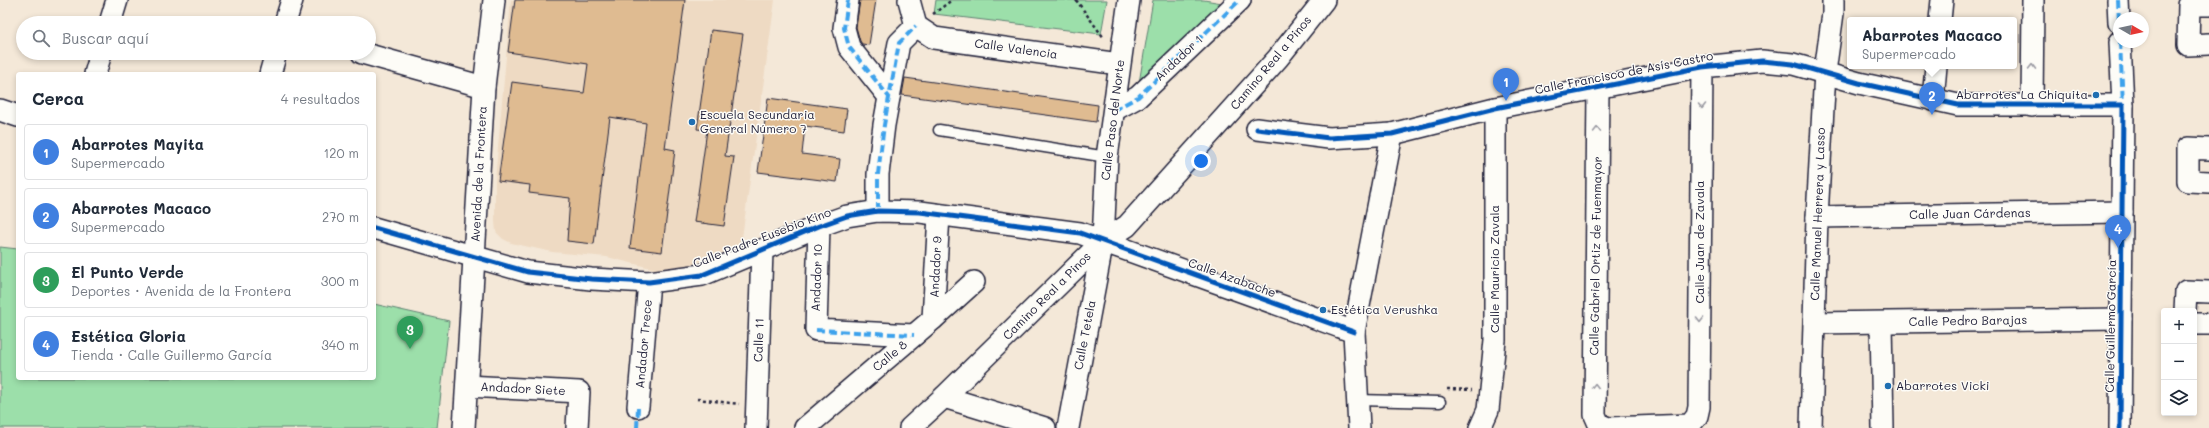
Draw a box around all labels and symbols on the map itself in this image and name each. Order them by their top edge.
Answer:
street label: Camino Real a Pinos [1226,12,1314,113]
north arrow [2113,12,2149,48]
street label: Andador 1 [1151,31,1206,84]
street label: Calle Valencia [974,34,1059,62]
street label: Calle Francisco de Asís Castro [1533,47,1714,97]
street label: Calle Paso del Norte [1097,59,1127,181]
one-way arrow [2028,64,2036,70]
pin: 1 [1493,68,1519,101]
pin: 2 [1919,82,1945,115]
place label: Abarrotes La Chiquita [1956,86,2088,102]
marker: Abarrotes La Chiquita [2091,90,2101,100]
one-way arrow [1697,103,1706,109]
street label: Avenida de la Frontera [466,106,490,242]
place label: Escuela Secundaria General Número 7 [700,106,815,136]
marker: Escuela Secundaria General Número 7 [687,117,697,127]
one-way arrow [1593,127,1602,133]
street label: Calle Manuel Herrera y Lasso [1806,127,1828,301]
your location [1191,151,1211,171]
street label: Calle Gabriel Ortiz de Fuenmayor [1585,156,1605,356]
street label: Calle Juan de Zavala [1691,180,1707,304]
street label: Calle Padre Eusebio Kino [690,203,833,271]
street label: Calle Juan Cárdenas [1909,204,2031,222]
street label: Calle Mauricio Zavala [1486,205,1502,333]
pin: 4 [2105,215,2131,248]
street label: Andador 9 [925,236,945,298]
street label: Andador 10 [807,243,825,312]
street label: Camino Real a Pinos [999,248,1094,343]
street label: Calle Azabache [1186,254,1278,300]
street label: Calle Guillermo García [2101,259,2119,393]
street label: Andador Trece [631,299,655,389]
street label: Calle Tetela [1069,299,1099,371]
place label: Estética Verushka [1331,301,1438,317]
marker: Estética Verushka [1318,305,1328,315]
street label: Calle Pedro Barajas [1909,311,2028,329]
pin: 3 [397,316,423,349]
one-way arrow [1696,317,1704,323]
street label: Calle 11 [749,318,767,362]
street label: Calle 8 [869,336,910,374]
place label: Abarrotes Vicki [1896,377,1989,393]
street label: Andador Siete [480,378,566,398]
marker: Abarrotes Vicki [1883,381,1893,391]
one-way arrow [1591,383,1599,389]

